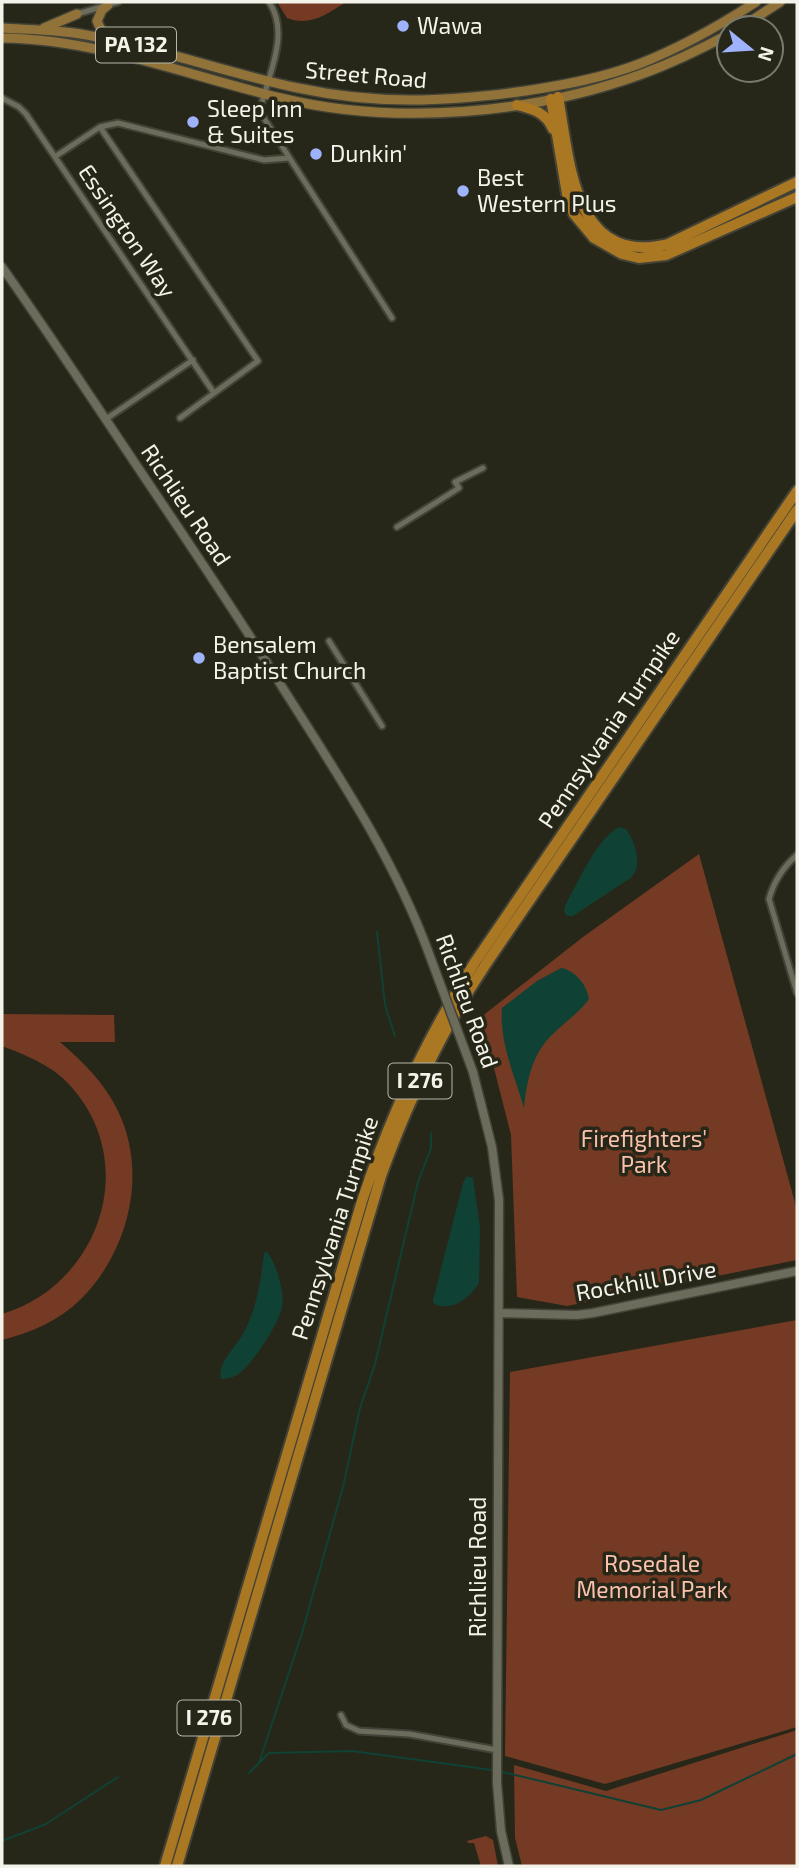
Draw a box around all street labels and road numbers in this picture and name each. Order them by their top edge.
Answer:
road number: PA 132 [96,28,176,62]
street label: Street Road [304,55,428,93]
street label: Essington Way [73,159,183,302]
street label: Richlieu Road [136,438,238,571]
street label: Pennsylvania Turnpike [531,624,685,833]
street label: Richlieu Road [431,930,505,1072]
road number: I 276 [388,1064,452,1098]
street label: Pennsylvania Turnpike [285,1112,383,1343]
street label: Rockhill Drive [573,1254,718,1306]
street label: Richlieu Road [463,1497,491,1637]
road number: I 276 [178,1700,241,1736]

